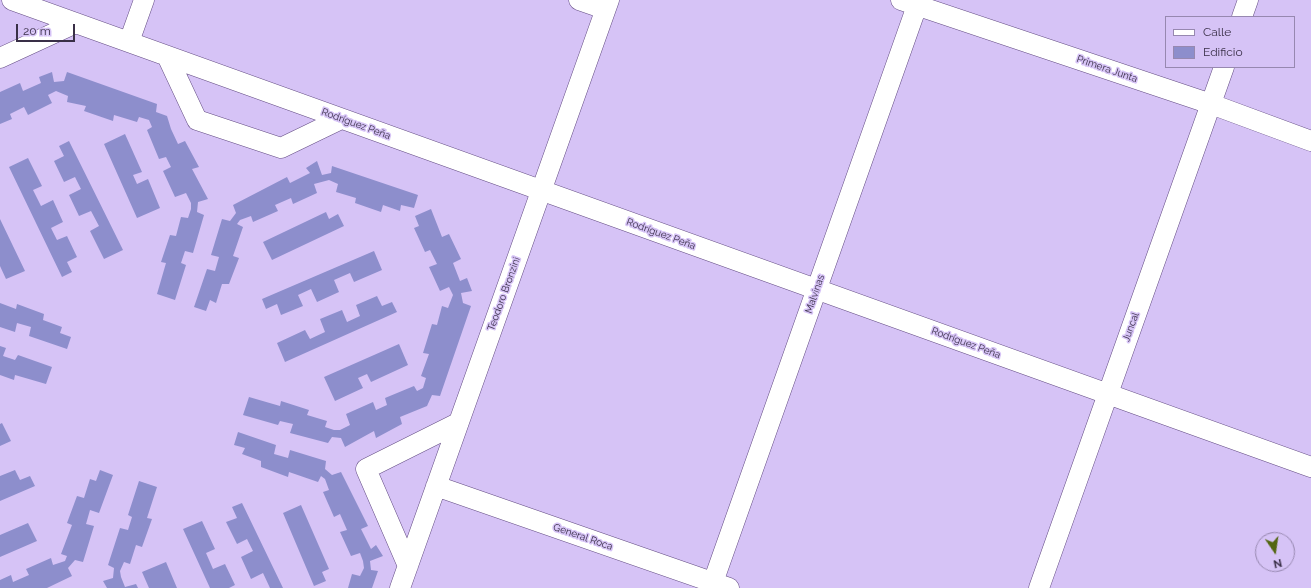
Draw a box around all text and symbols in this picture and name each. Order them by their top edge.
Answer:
scale bar [18,16,77,42]
legend [1165,16,1295,68]
text: 20 m [23,24,51,38]
text: Calle [1203,25,1231,39]
text: Edificio [1203,45,1243,59]
street label: Primera Junta [1075,53,1139,85]
street label: Rodríguez Peña [320,106,392,142]
street label: Rodríguez Peña [625,216,697,252]
street label: Teodoro Bronzini [485,255,523,333]
street label: Malvinas [803,273,827,315]
street label: Juncal [1120,311,1142,343]
street label: Rodríguez Peña [930,325,1002,361]
street label: General Roca [552,521,614,553]
north arrow [1255,532,1295,572]
text: N [1272,556,1283,570]

